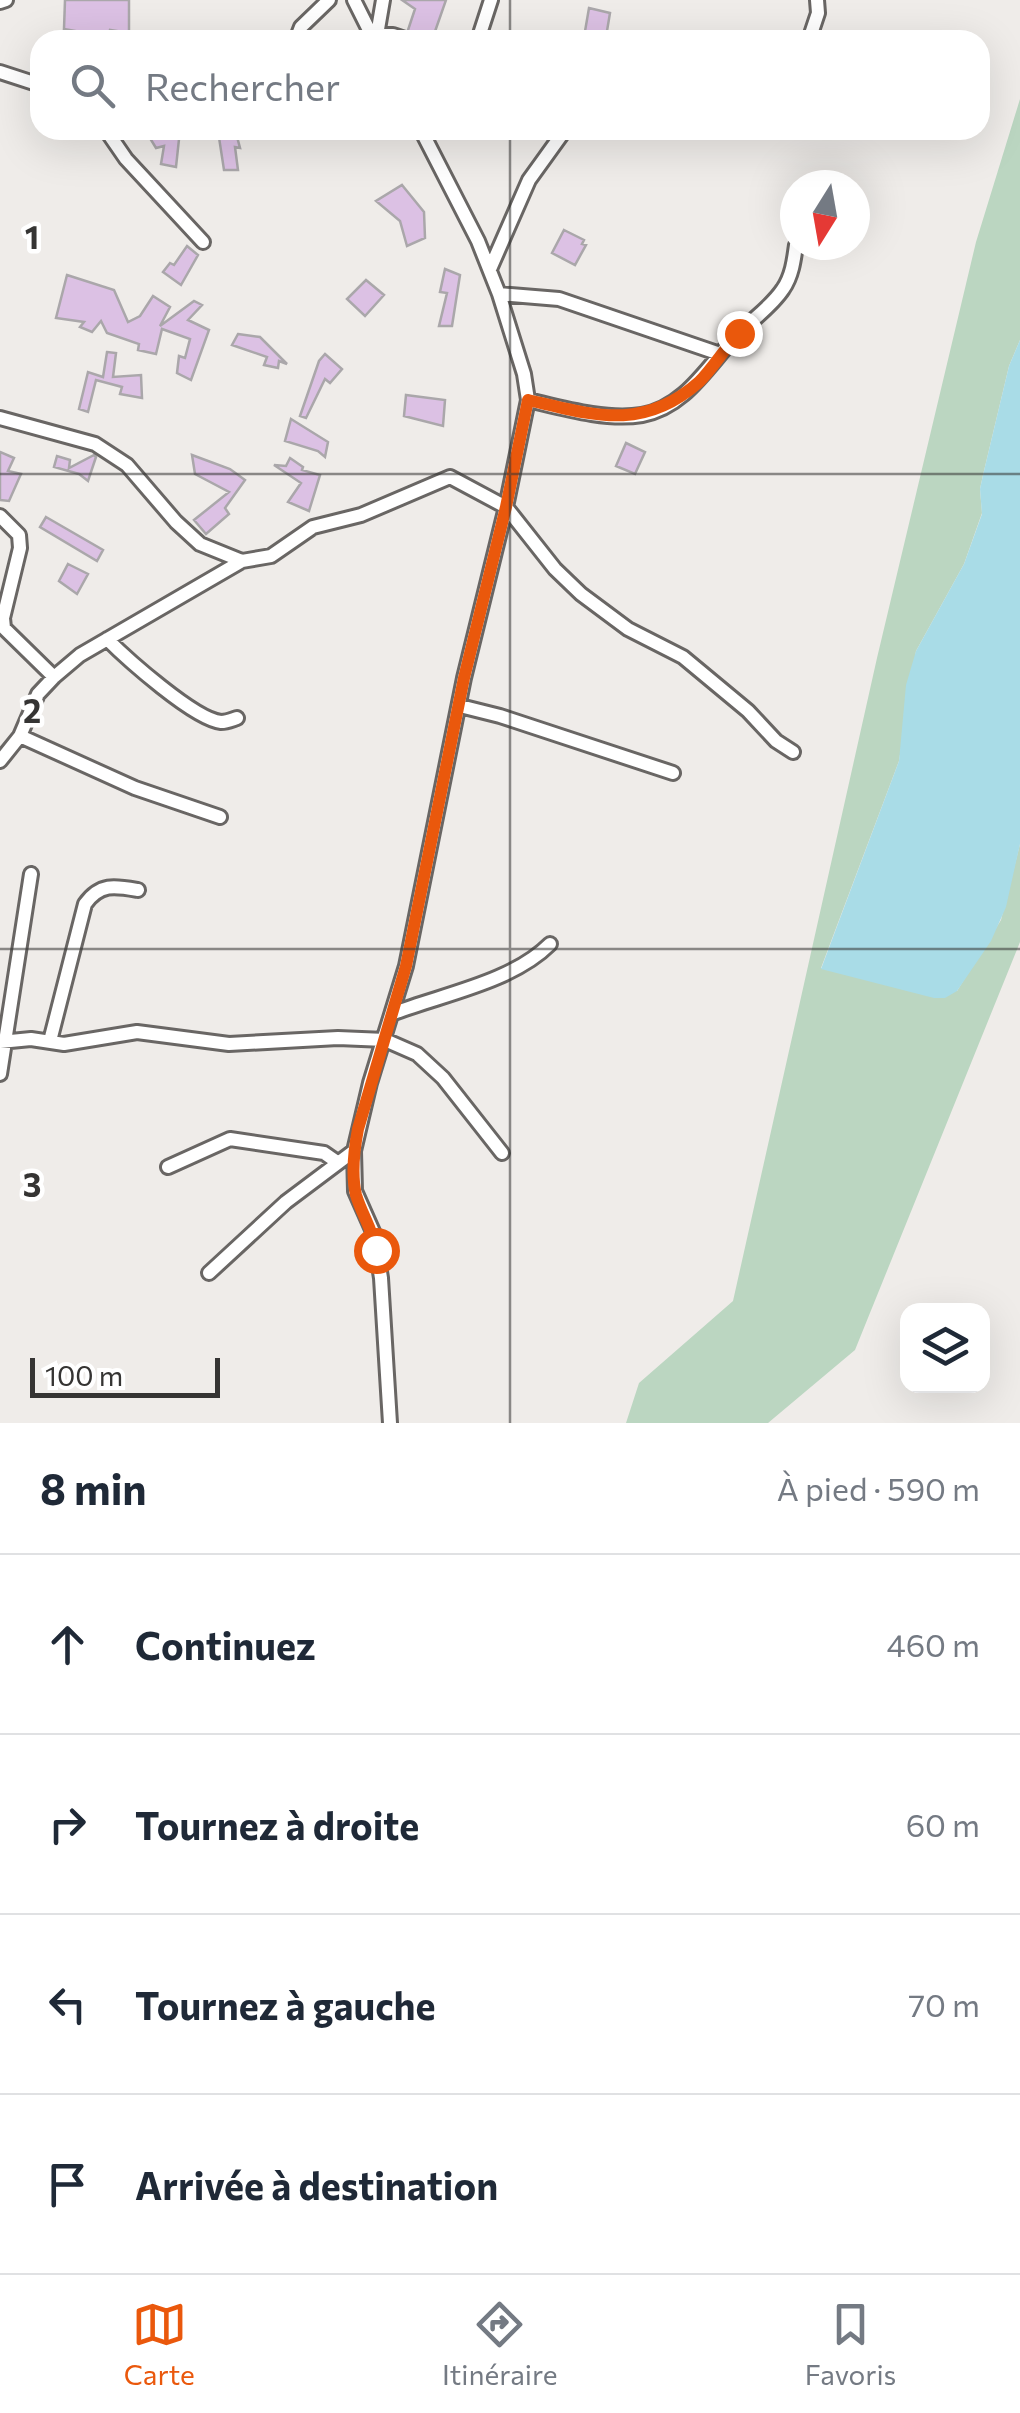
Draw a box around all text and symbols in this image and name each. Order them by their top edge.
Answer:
search box [30,30,990,140]
icon: search [65,58,120,113]
text: Rechercher [145,62,340,109]
north arrow [780,170,870,260]
text: 1 [25,216,39,256]
route end [717,311,763,357]
text: 2 [23,690,41,730]
text: 3 [23,1164,41,1204]
route start [354,1228,400,1274]
map controls [900,1303,990,1393]
button: layers [900,1303,990,1393]
scale bar [30,1353,220,1398]
text: 100 m [45,1358,123,1392]
text: 8 min [40,1462,147,1514]
text: À pied · 590 m [777,1468,980,1508]
icon: ahead [40,1617,95,1672]
text: Continuez [135,1621,316,1668]
text: 460 m [886,1624,980,1664]
icon: right [40,1797,95,1852]
text: Tournez à droite [135,1801,419,1848]
text: 60 m [906,1804,980,1844]
icon: left [40,1977,95,2032]
text: Tournez à gauche [135,1981,436,2028]
text: 70 m [908,1984,980,2024]
icon: arrive [40,2157,95,2212]
text: Arrivée à destination [135,2161,498,2208]
tab: Carte [124,2297,195,2391]
tab: Itinéraire [442,2297,558,2391]
tab: Favoris [805,2297,896,2391]

